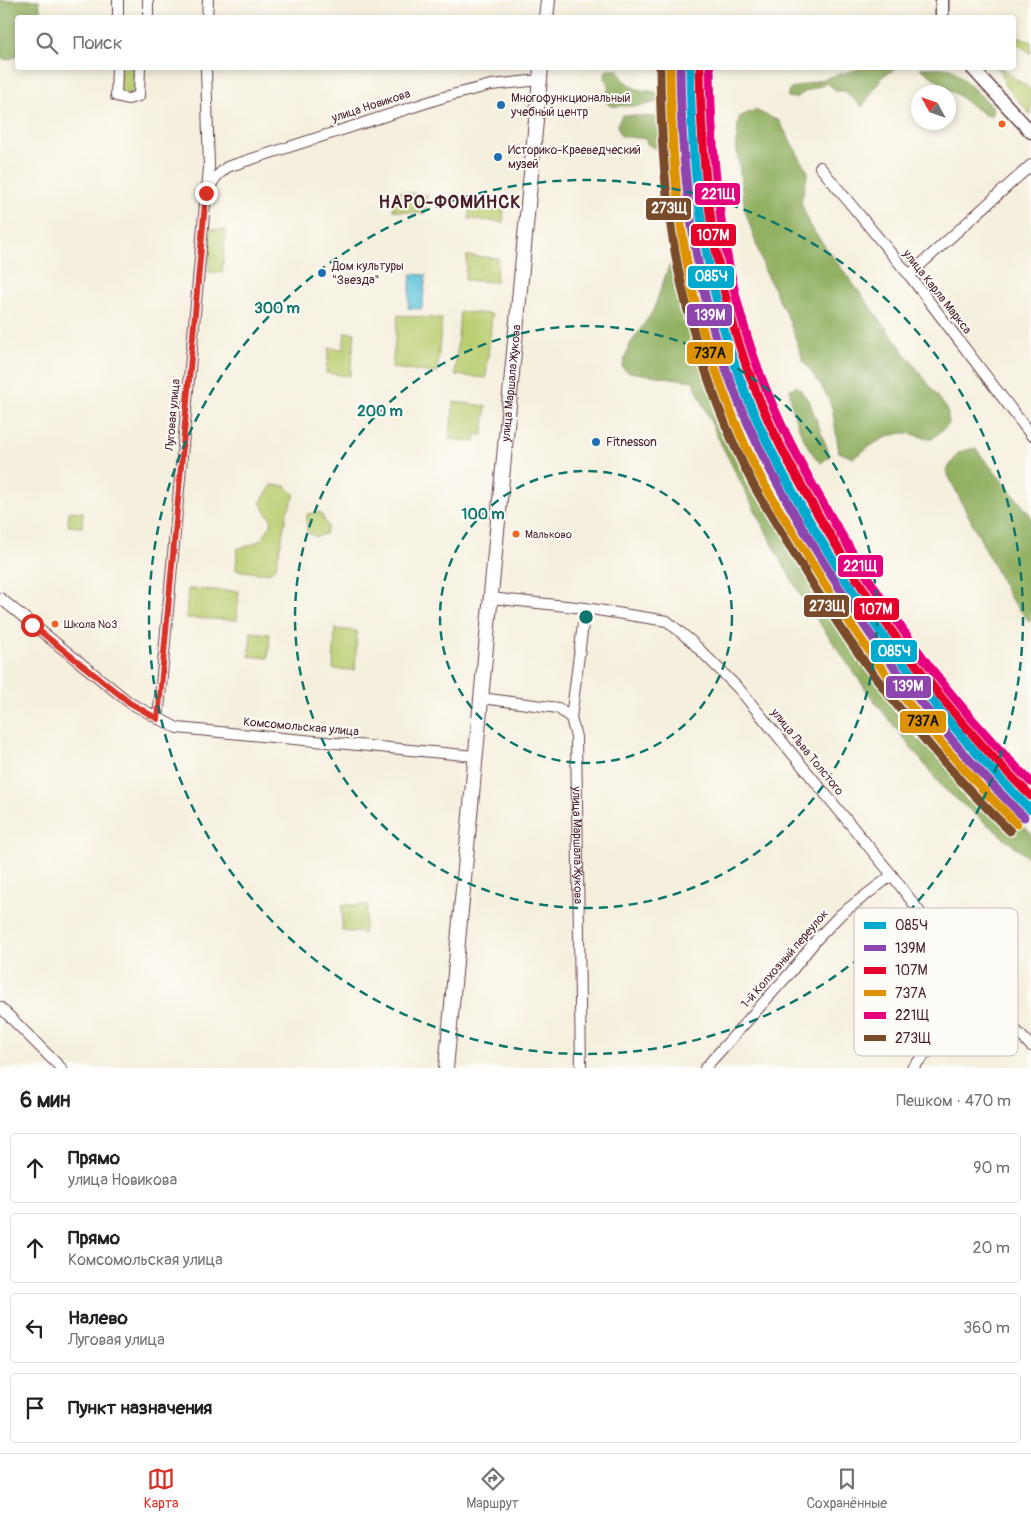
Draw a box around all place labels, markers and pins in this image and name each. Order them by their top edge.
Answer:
place label: Многофункциональный учебный центр [510,91,631,120]
marker: Многофункциональный учебный центр [495,99,507,111]
unlabelled marker [997,119,1007,129]
place label: Историко-Краеведческий музей [508,143,641,172]
marker: Историко-Краеведческий музей [492,151,504,163]
place label: Дом культуры "Звезда" [331,259,404,288]
marker: Дом культуры "Звезда" [316,267,328,279]
place label: Fitnesson [606,435,657,450]
marker: Fitnesson [590,436,602,448]
place label: Мальково [525,528,572,541]
marker: Мальково [511,529,521,539]
centre of rings [577,608,595,626]
place label: Школа №3 [64,618,117,631]
marker: Школа №3 [50,619,60,629]

